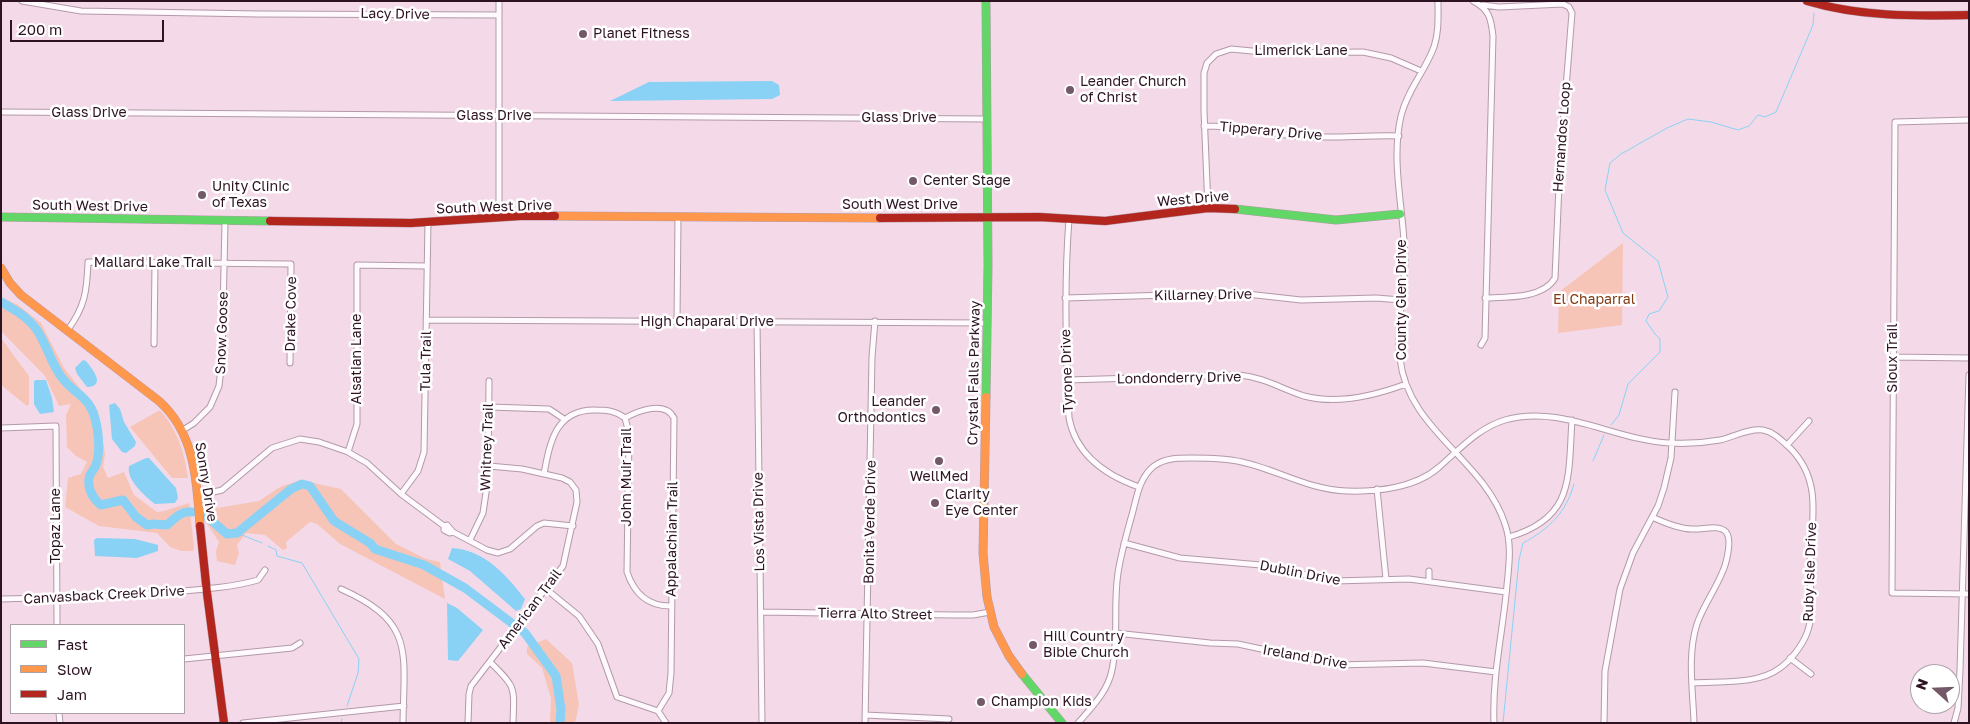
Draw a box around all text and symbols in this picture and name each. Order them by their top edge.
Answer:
street label: Lacy Drive [360,5,430,23]
scale bar [12,10,166,42]
text: 200 m [18,20,62,38]
place label: Planet Fitness [593,26,690,42]
marker: Planet Fitness [577,28,589,40]
street label: Limerick Lane [1254,43,1348,59]
place label: Leander Church of Christ [1080,74,1186,106]
street label: Hernandos Loop [1550,81,1574,193]
marker: Leander Church of Christ [1064,84,1076,96]
street label: Glass Drive [51,105,127,121]
street label: Glass Drive [456,108,532,124]
street label: Glass Drive [861,110,937,126]
street label: Tipperary Drive [1219,118,1323,144]
place label: Center Stage [923,173,1011,189]
marker: Center Stage [907,175,919,187]
place label: Unity Clinic of Texas [212,179,290,212]
street label: West Drive [1156,187,1230,211]
marker: Unity Clinic of Texas [196,189,208,201]
street label: South West Drive [32,197,148,215]
street label: South West Drive [436,197,552,217]
street label: South West Drive [842,197,958,213]
street label: County Glen Drive [1394,239,1410,361]
street label: Mallard Lake Trail [94,255,212,271]
street label: Drake Cove [282,276,300,352]
street label: Killarney Drive [1154,286,1252,304]
street label: Snow Goose [212,291,232,375]
park label: El Chaparral [1553,292,1635,308]
street label: Crystal Falls Parkway [964,300,984,446]
street label: Alsatian Lane [349,314,365,404]
street label: High Chaparal Drive [640,314,774,330]
street label: Sioux Trail [1885,323,1901,393]
street label: Tyrone Drive [1057,329,1077,413]
street label: Tula Trail [417,331,435,391]
street label: Londonderry Drive [1117,369,1241,387]
place label: Leander Orthodontics [837,394,926,427]
street label: Whitney Trail [477,403,497,491]
marker: Leander Orthodontics [930,404,942,416]
street label: John Muir Trail [619,428,635,526]
street label: Sonny Drive [191,441,221,523]
marker: WellMed [933,455,945,467]
street label: Bonita Verde Drive [861,460,879,584]
place label: WellMed [910,469,968,485]
street label: Los Vista Drive [750,472,768,572]
street label: Appalachian Trail [663,481,681,597]
place label: Clarity Eye Center [945,487,1018,520]
street label: Topaz Lane [48,488,64,564]
marker: Clarity Eye Center [929,497,941,509]
street label: Ruby Isle Drive [1800,522,1820,622]
street label: Dublin Drive [1258,557,1342,589]
street label: American Trail [495,566,565,652]
street label: Canvasback Creek Drive [23,582,185,608]
street label: Tierra Alto Street [817,605,933,623]
legend [10,624,185,714]
place label: Hill Country Bible Church [1043,629,1129,662]
text: Fast [57,635,88,653]
marker: Hill Country Bible Church [1027,639,1039,651]
street label: Ireland Drive [1261,641,1349,673]
text: Slow [57,660,92,678]
north arrow [1910,664,1960,714]
text: N [1912,676,1931,692]
text: Jam [57,685,87,703]
place label: Champion Kids [991,694,1092,710]
marker: Champion Kids [975,696,987,708]

